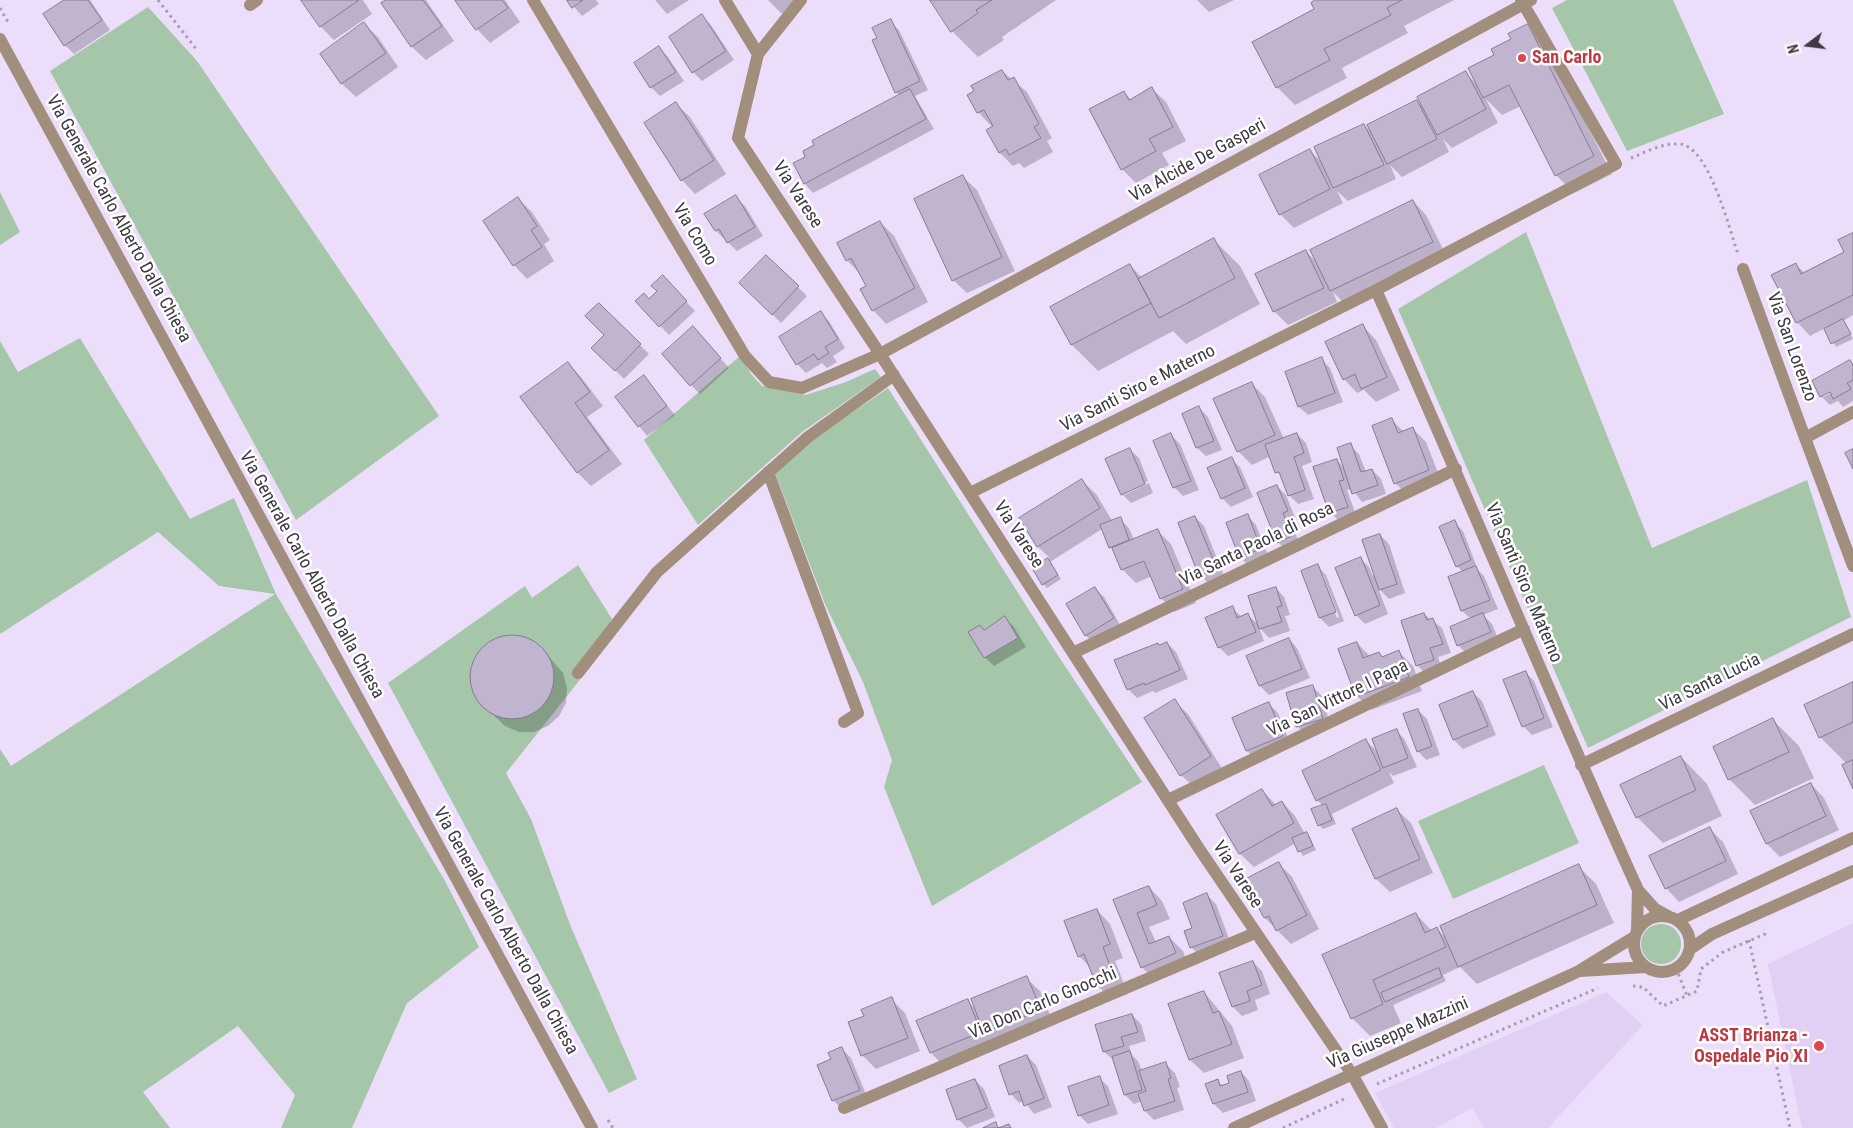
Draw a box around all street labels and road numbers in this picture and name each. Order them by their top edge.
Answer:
street label: Via Generale Carlo Alberto Dalla Chiesa [41,92,195,346]
street label: Via Alcide De Gasperi [1126,115,1270,207]
street label: Via Varese [767,157,827,233]
street label: Via Como [667,200,721,270]
street label: Via San Lorenzo [1761,289,1821,405]
street label: Via Santi Siro e Materno [1057,341,1219,437]
street label: Via Generale Carlo Alberto Dalla Chiesa [234,448,388,702]
street label: Via Varese [988,497,1048,573]
street label: Via Santa Paola di Rosa [1176,498,1338,592]
street label: Via Santi Siro e Materno [1480,500,1566,666]
street label: Via Santa Lucia [1656,649,1764,717]
street label: Via San Vittore I Papa [1264,656,1412,742]
street label: Via Generale Carlo Alberto Dalla Chiesa [428,804,582,1058]
street label: Via Varese [1207,837,1267,913]
street label: Via Don Carlo Gnocchi [966,963,1120,1045]
street label: Via Giuseppe Mazzini [1324,993,1472,1075]

